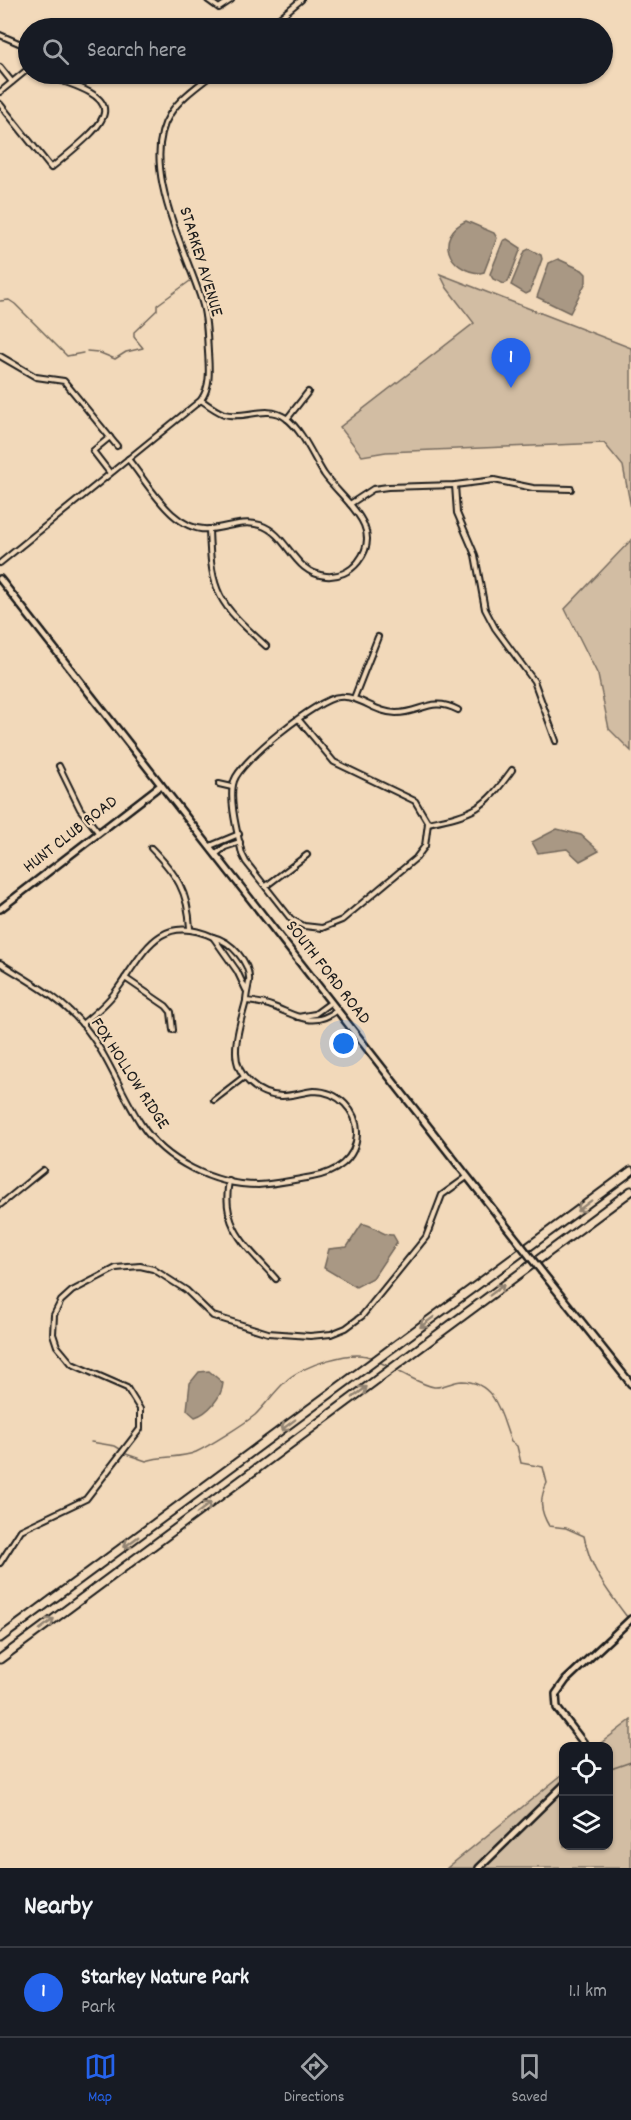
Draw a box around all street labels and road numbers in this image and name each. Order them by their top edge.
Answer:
street label: STARKEY AVENUE [171,204,229,320]
street label: HUNT CLUB ROAD [18,790,124,880]
street label: SOUTH FORD ROAD [278,916,376,1030]
street label: FOX HOLLOW RIDGE [83,1013,175,1135]

